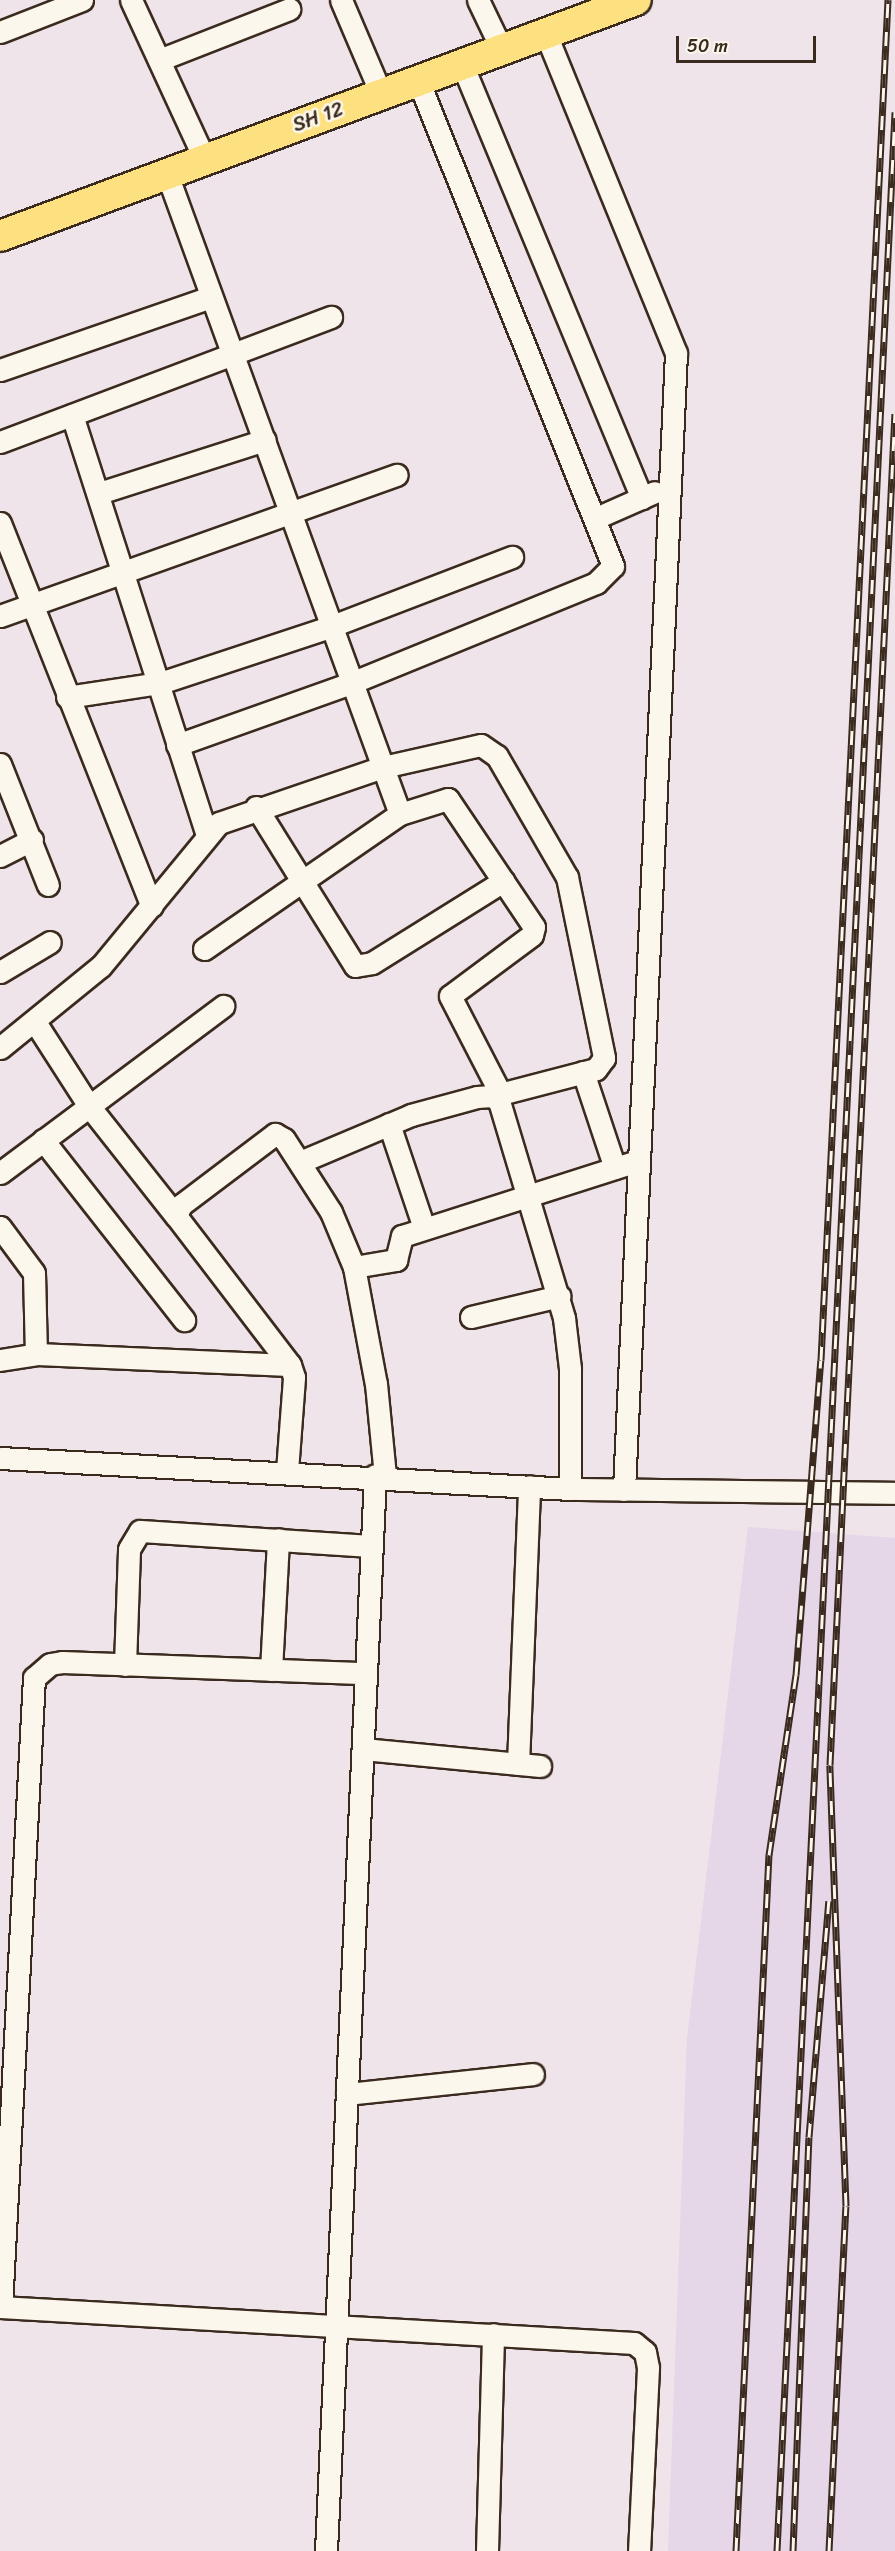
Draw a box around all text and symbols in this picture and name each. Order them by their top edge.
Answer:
scale bar [679,24,818,62]
text: 50 m [687,30,728,62]
street label: SH 12 [289,97,347,137]

